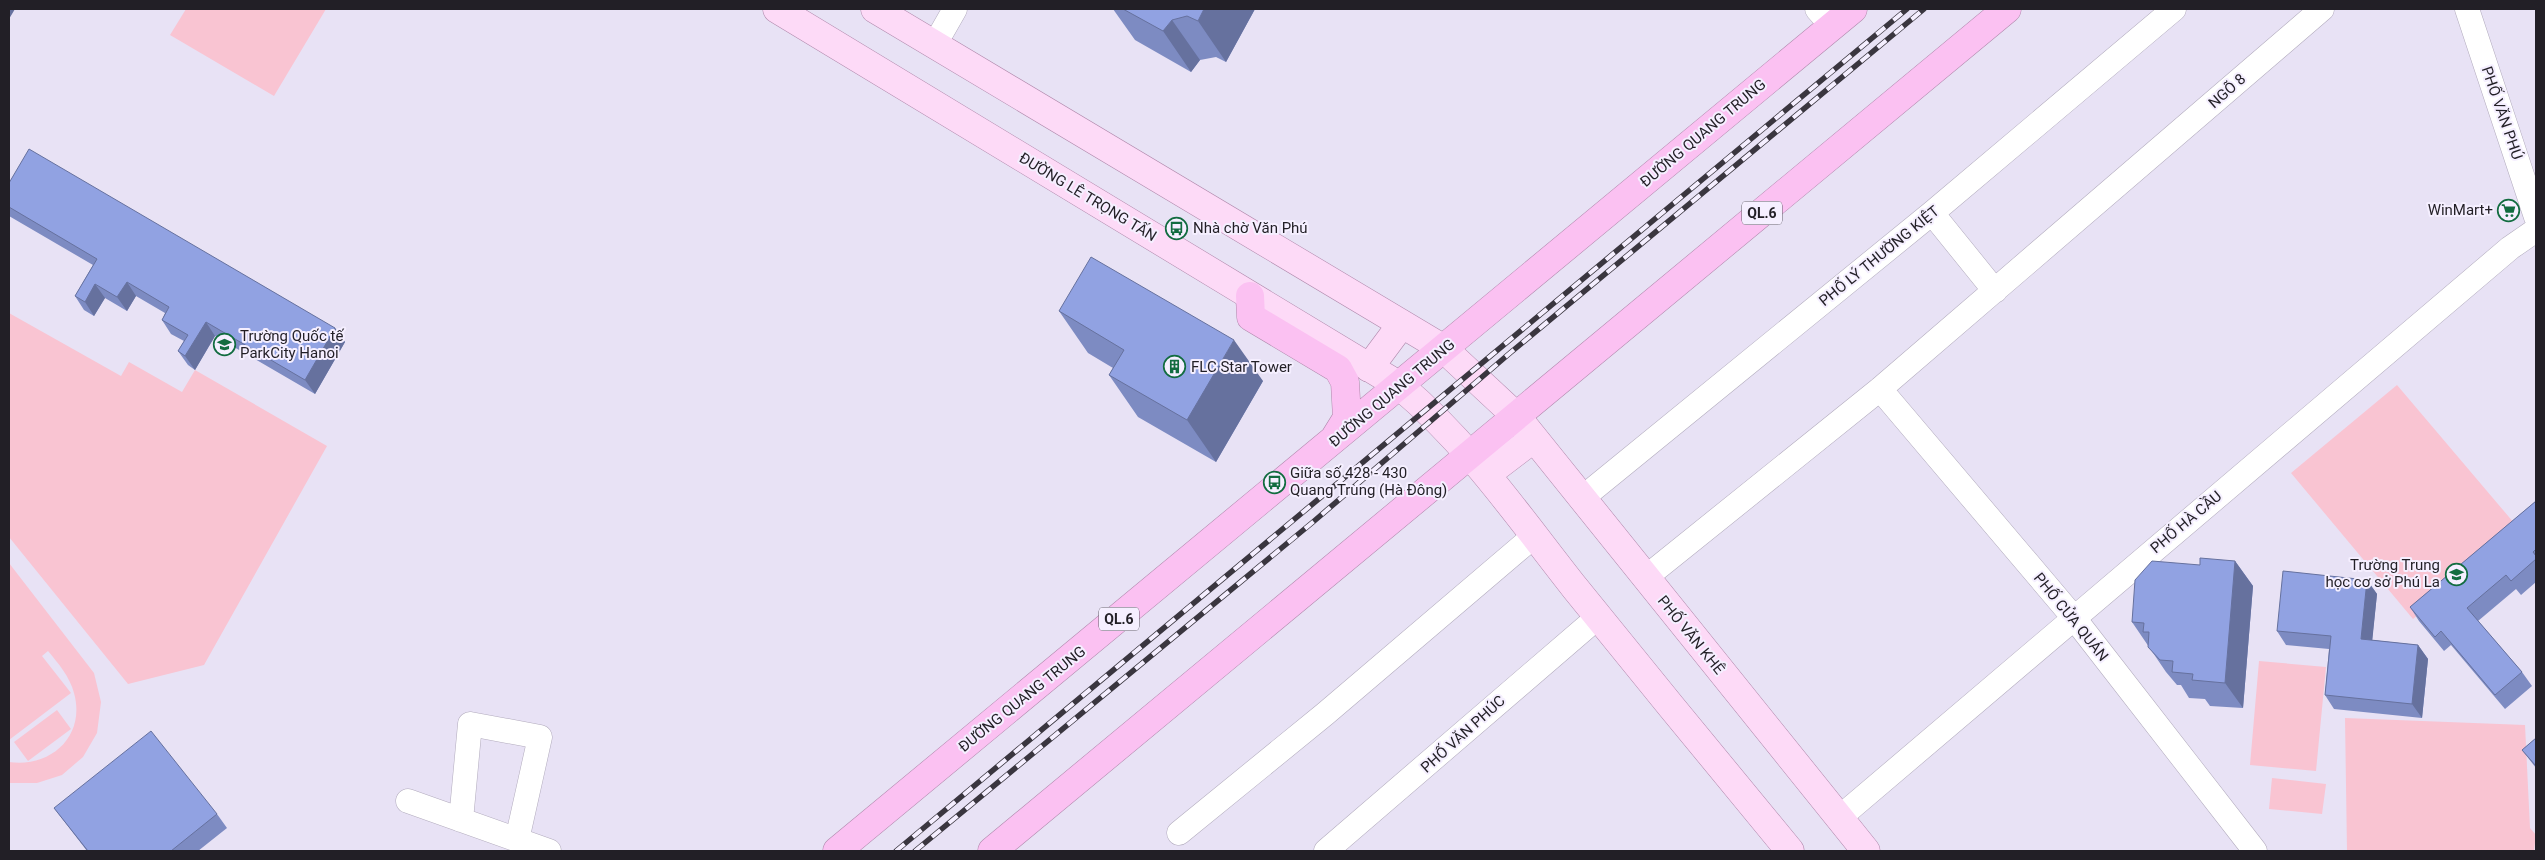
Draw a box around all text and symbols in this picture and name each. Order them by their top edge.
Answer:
street label: PHỐ VĂN PHÚ [2478,64,2527,162]
street label: NGÕ 8 [2205,70,2249,112]
street label: ĐƯỜNG QUANG TRUNG [1637,75,1769,191]
street label: ĐƯỜNG LÊ TRỌNG TẤN [1016,148,1161,245]
supermarket icon: WinMart+ [2497,198,2521,222]
street label: PHỐ LÝ THƯỜNG KIỆT [1815,201,1943,310]
place label: WinMart+ [2428,201,2493,219]
road number: QL.6 [1742,202,1782,224]
bus stop icon: Nhà chờ Văn Phú [1165,216,1189,240]
place label: Nhà chờ Văn Phú [1193,219,1308,237]
place label: Trường Quốc tế ParkCity Hanoi [240,327,344,362]
school or university icon: Trường Quốc tế ParkCity Hanoi [212,333,236,357]
street label: ĐƯỜNG QUANG TRUNG [1326,335,1458,451]
building icon: FLC Star Tower [1163,355,1187,379]
place label: FLC Star Tower [1191,358,1292,376]
place label: Giữa số 428 - 430 Quang Trung (Hà Đông) [1290,464,1447,499]
bus stop icon: Giữa số 428 - 430 Quang Trung (Hà Đông) [1262,470,1286,494]
street label: PHỐ HÀ CẦU [2146,486,2225,557]
place label: Trường Trung học cơ sở Phú La [2325,556,2440,591]
school or university icon: Trường Trung học cơ sở Phú La [2444,562,2468,586]
street label: PHỐ CỬA QUÁN [2030,569,2113,665]
street label: PHỐ VĂN KHÊ [1654,591,1729,678]
road number: QL.6 [1099,608,1139,630]
street label: ĐƯỜNG QUANG TRUNG [955,642,1089,756]
street label: PHỐ VĂN PHÚC [1417,691,1509,777]

